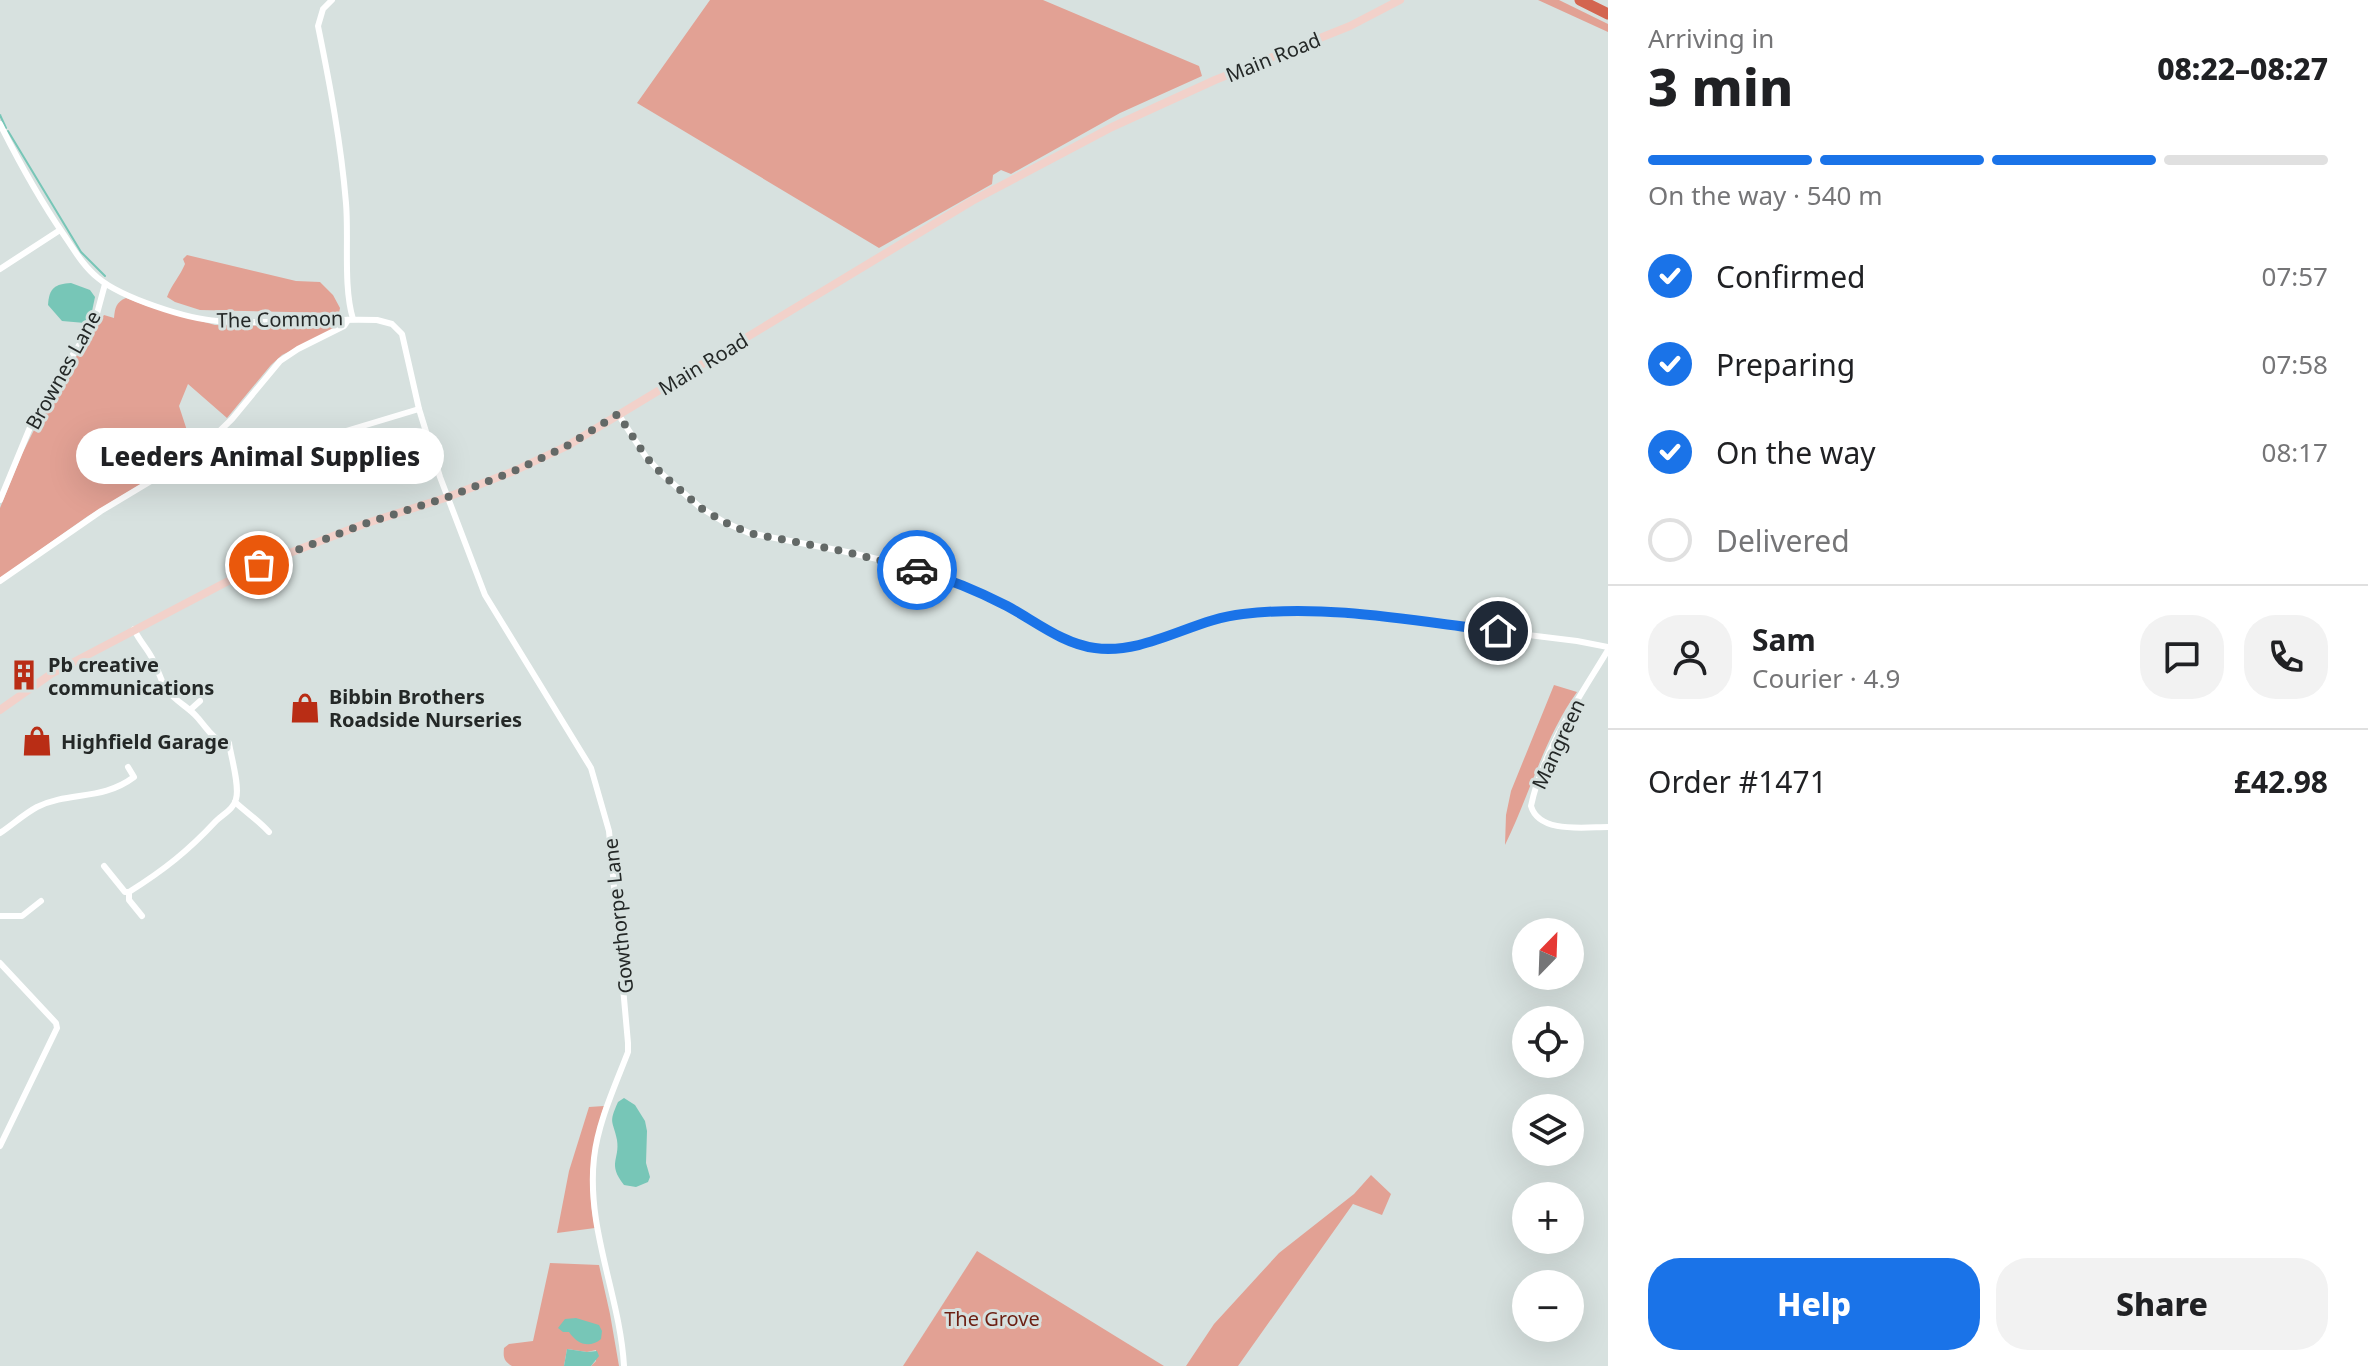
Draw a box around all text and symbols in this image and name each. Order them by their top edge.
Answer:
text: Arriving in [1648,20,1774,56]
street label: Main Road [1222,26,1324,88]
text: 08:22–08:27 [2157,48,2328,89]
text: 3 min [1648,50,1793,121]
text: On the way · 540 m [1648,177,1882,213]
icon: check [1648,254,1692,298]
text: Confirmed [1716,256,1866,297]
text: 07:57 [2262,258,2328,294]
street label: The Common [216,304,344,334]
street label: Brownes Lane [19,306,107,434]
street label: Main Road [653,327,753,401]
icon: check [1648,342,1692,386]
text: Preparing [1716,344,1855,385]
text: 07:58 [2262,346,2328,382]
callout: Leeders Animal Supplies [75,429,443,485]
icon: check [1648,430,1692,474]
text: On the way [1716,432,1876,473]
text: 08:17 [2262,434,2328,470]
text: Leeders Animal Supplies [100,438,420,474]
text: Delivered [1716,520,1850,561]
courier [877,530,957,610]
pin [225,531,293,599]
icon: bag [237,543,281,587]
icon: car [895,548,939,592]
pin [1464,597,1532,665]
icon: home [1476,609,1520,653]
button: person [1648,615,1732,699]
button: chat [2140,615,2224,699]
button: phone [2244,615,2328,699]
text: Sam [1752,619,1816,660]
place label: Pb creative communications [48,651,214,701]
building icon: Pb creative communications [7,658,41,692]
text: Courier · 4.9 [1752,660,1900,696]
place label: Bibbin Brothers Roadside Nurseries [329,683,522,733]
shop icon: Bibbin Brothers Roadside Nurseries [288,691,322,725]
street label: Mangreen [1525,694,1591,794]
shop icon: Highfield Garage [20,724,54,758]
place label: Highfield Garage [61,728,229,755]
text: Order #1471 [1648,761,1827,802]
text: £42.98 [2234,761,2328,802]
street label: Gowthorpe Lane [596,837,640,995]
north arrow [1512,918,1584,990]
map controls [1512,918,1584,1342]
button: locate [1512,1006,1584,1078]
button: layers [1512,1094,1584,1166]
button: + [1512,1182,1584,1254]
button: Help [1648,1258,1980,1350]
button: Share [1996,1258,2328,1350]
button: − [1512,1270,1584,1342]
park label: The Grove [944,1305,1040,1332]

